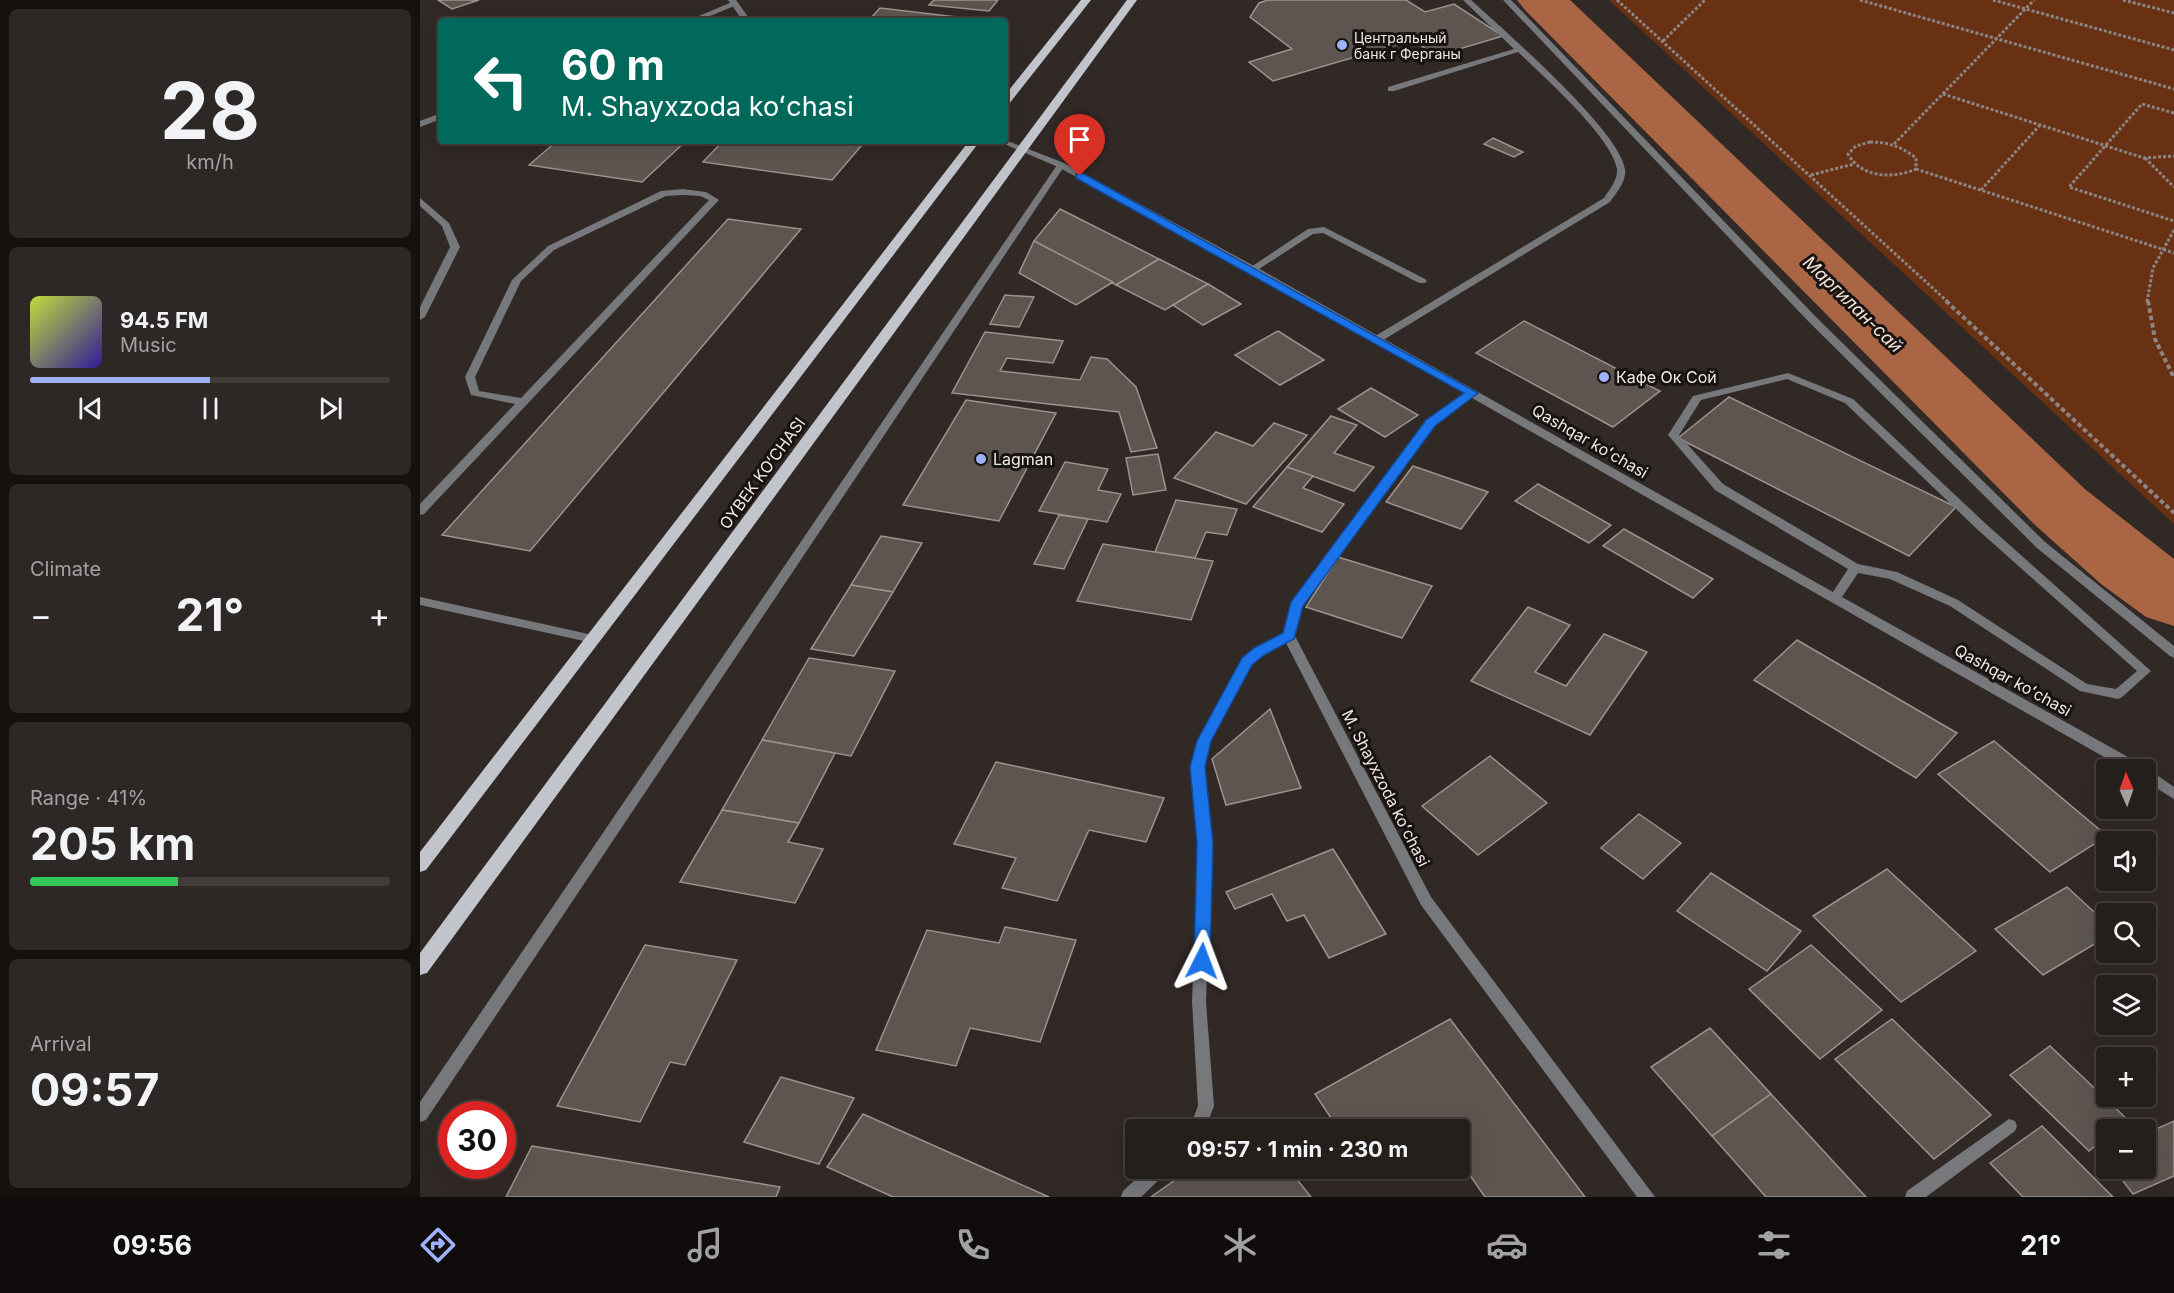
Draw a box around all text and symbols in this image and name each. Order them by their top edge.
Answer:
place label: Центральный банк г Ферганы [1354,29,1461,62]
marker: Центральный банк г Ферганы [1335,38,1349,52]
text: 60 m [561,39,665,90]
icon: left [462,42,540,120]
text: 28 [160,63,260,158]
text: M. Shayxzoda koʻchasi [561,90,854,123]
pin [1054,114,1105,176]
icon: arrive [1063,123,1096,156]
text: km/h [186,150,234,174]
water label: Маргилан-сай [1799,251,1907,357]
text: 94.5 FM [120,307,208,333]
text: Music [120,333,177,357]
place label: Кафе Ок Сой [1616,367,1717,387]
marker: Кафе Ок Сой [1597,370,1611,384]
icon: previous [74,392,107,425]
icon: pause [194,392,227,425]
icon: next [314,392,347,425]
street label: Qashqar koʻchasi [1528,400,1652,482]
street label: OYBEK KO‘CHASI [715,413,809,533]
place label: Lagman [993,449,1053,469]
marker: Lagman [974,452,988,466]
text: Climate [30,557,101,581]
text: 21° [176,587,244,642]
text: − [30,595,52,635]
text: + [368,595,390,635]
street label: Qashqar koʻchasi [1951,640,2075,720]
street label: M. Shayxzoda koʻchasi [1338,706,1434,870]
north arrow [2096,759,2156,819]
map controls [2096,759,2156,1179]
text: Range · 41% [30,786,147,810]
text: 205 km [30,816,195,871]
button: sound [2096,831,2156,891]
button: search [2096,903,2156,963]
position arrow [1170,929,1234,993]
button: layers [2096,975,2156,1035]
text: Arrival [30,1032,92,1056]
button: + [2096,1047,2156,1107]
text: 09:57 [30,1062,160,1117]
speed limit sign: 30 [438,1101,516,1179]
button: − [2096,1119,2156,1179]
text: 09:57 · 1 min · 230 m [1187,1136,1408,1162]
icon: directions [417,1224,459,1266]
icon: music [684,1224,726,1266]
icon: phone [952,1224,994,1266]
icon: climate [1219,1224,1261,1266]
icon: car [1486,1224,1528,1266]
icon: filters [1753,1224,1795,1266]
text: 09:56 [113,1229,192,1262]
text: 21° [2020,1229,2061,1262]

